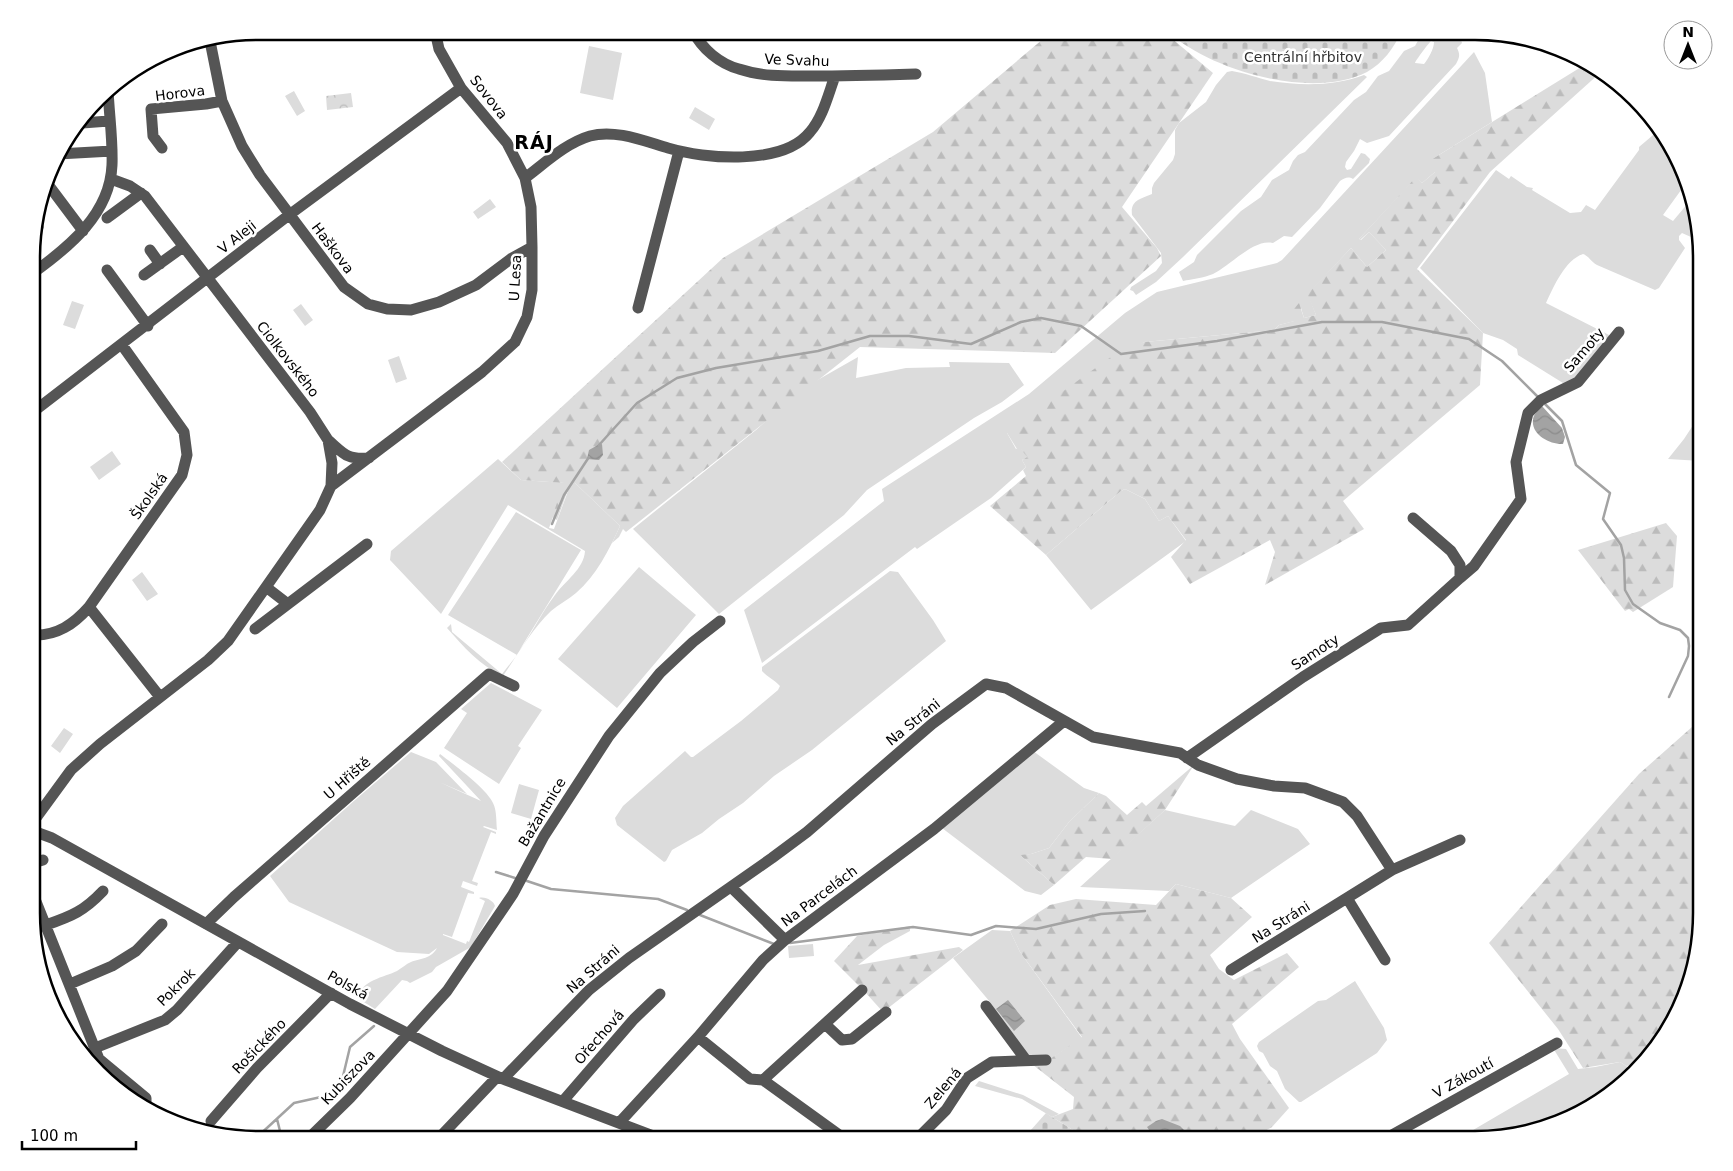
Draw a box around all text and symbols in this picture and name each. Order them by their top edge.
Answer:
north arrow [1663,20,1713,70]
text: N [1682,24,1694,40]
park label: Centrální hřbitov [1244,49,1362,65]
street label: Ve Svahu [764,51,830,69]
street label: Sovova [467,72,511,122]
street label: Horova [154,82,206,104]
district label: RÁJ [514,131,554,153]
street label: V Aleji [215,217,259,257]
street label: Haškova [309,219,357,277]
street label: U Lesa [506,254,524,302]
street label: Ciolkovského [254,318,322,400]
street label: Samoty [1560,325,1608,375]
street label: Školská [127,469,171,522]
street label: Samoty [1288,631,1342,673]
street label: Na Stráni [883,695,943,749]
street label: U Hřiště [321,754,373,802]
street label: Bažantnice [515,775,569,849]
street label: Na Parcelách [778,862,860,930]
street label: Na Stráni [1249,898,1313,946]
street label: Na Stráni [563,942,623,996]
street label: Pokrok [154,964,199,1009]
street label: Polská [325,967,371,1003]
street label: Ořechová [571,1006,627,1068]
street label: Rošického [229,1015,289,1077]
street label: Kubiszova [318,1046,378,1108]
street label: V Zákoutí [1430,1054,1497,1101]
street label: Zelená [921,1064,965,1112]
scale bar [22,1118,136,1150]
text: 100 m [30,1127,78,1145]

